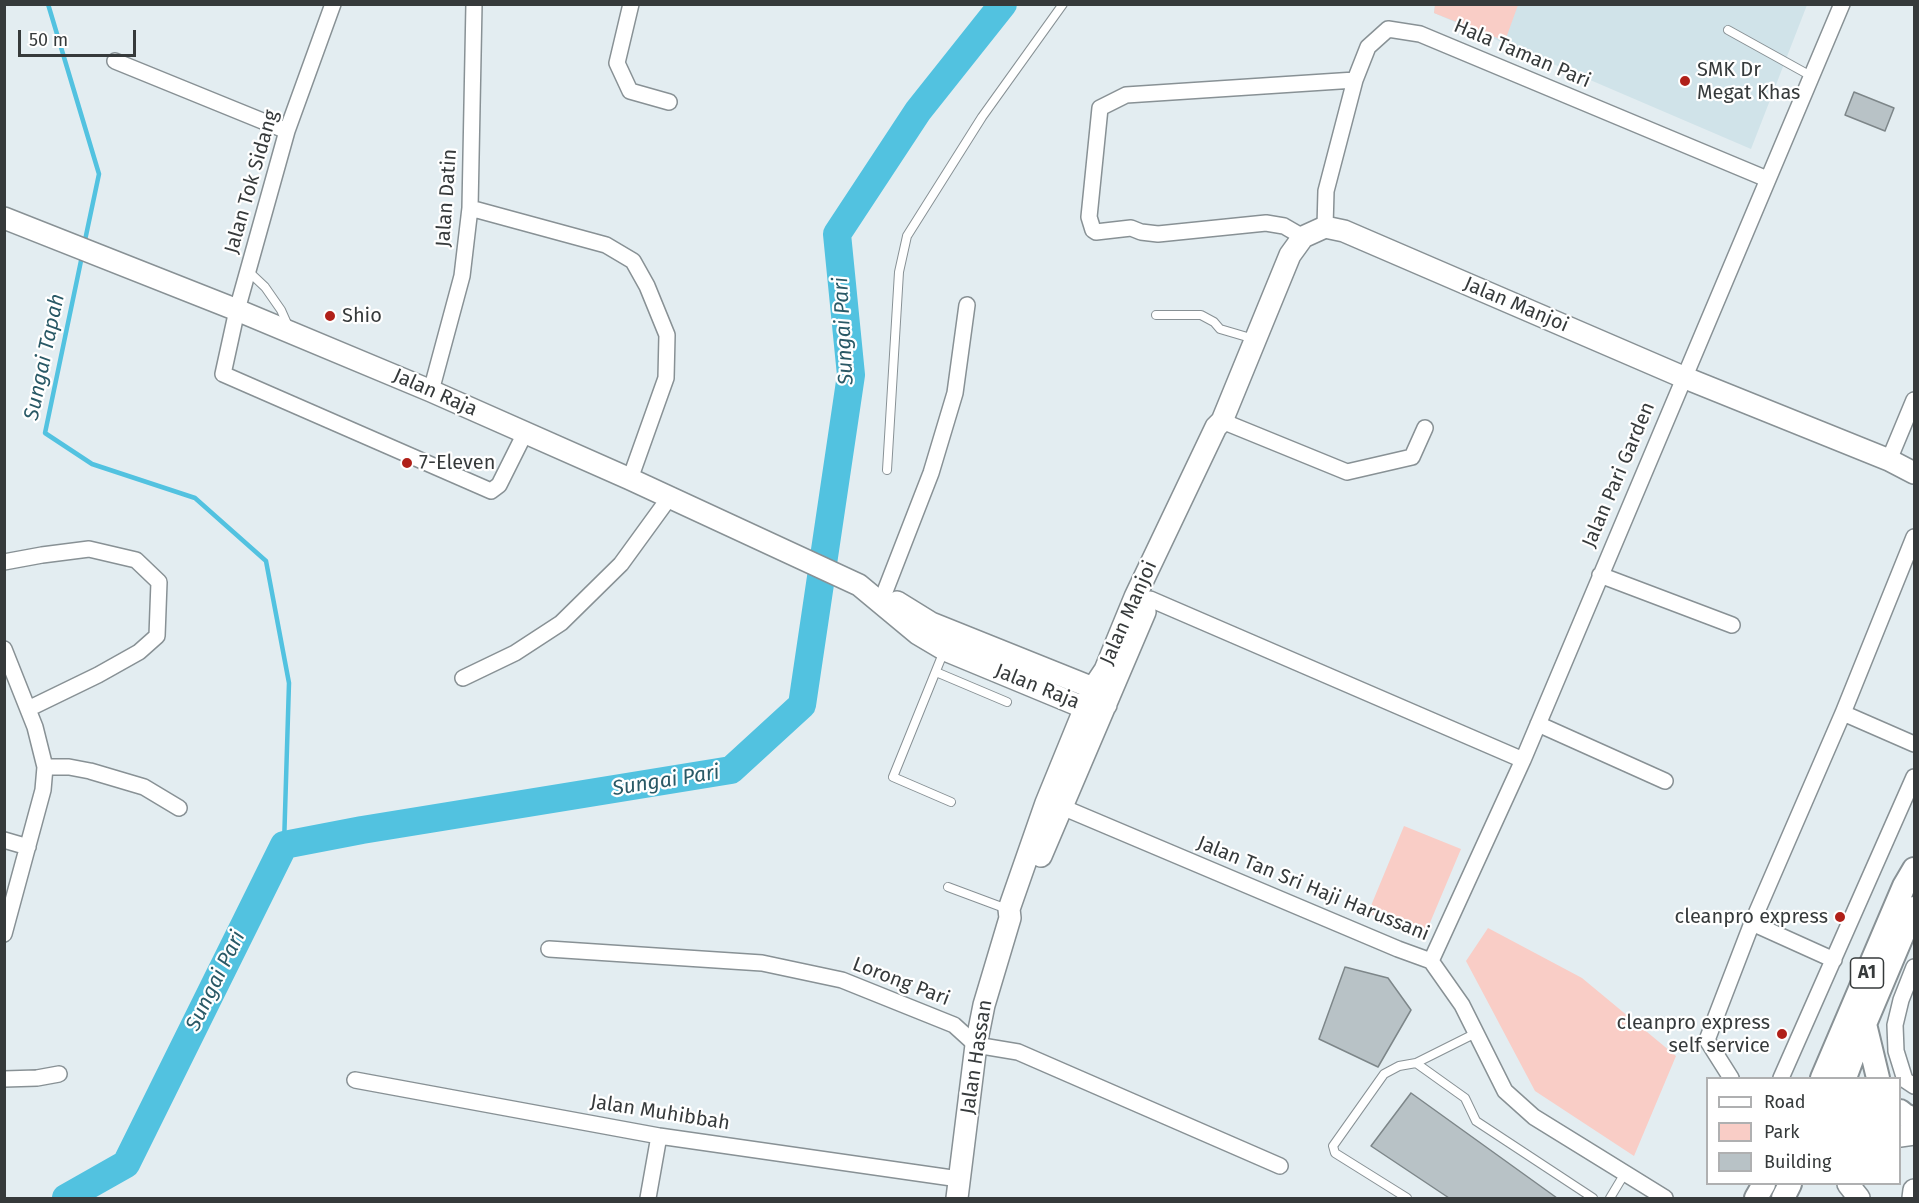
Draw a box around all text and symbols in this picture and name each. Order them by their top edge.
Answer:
street label: Hala Taman Pari [1450,14,1594,94]
scale bar [21,18,140,56]
text: 50 m [29,29,68,51]
place label: SMK Dr Megat Khas [1697,58,1800,105]
marker: SMK Dr Megat Khas [1678,74,1692,88]
street label: Jalan Tok Sidang [220,107,284,257]
street label: Jalan Datin [432,148,462,248]
street label: Jalan Manjoi [1460,272,1572,338]
water label: Sungai Pari [829,276,859,386]
water label: Sungai Tapah [19,291,71,423]
place label: Shio [342,304,382,328]
marker: Shio [323,309,337,323]
street label: Jalan Raja [389,364,481,422]
street label: Jalan Pari Garden [1578,399,1660,551]
place label: 7-Eleven [419,451,495,475]
marker: 7-Eleven [400,456,414,470]
street label: Jalan Manjoi [1095,557,1163,669]
street label: Jalan Raja [991,659,1083,715]
water label: Sungai Pari [611,760,721,802]
street label: Jalan Tan Sri Haji Harussani [1193,831,1433,947]
place label: cleanpro express [1675,905,1828,929]
marker: cleanpro express [1833,910,1847,924]
water label: Sungai Pari [181,927,251,1035]
street label: Lorong Pari [849,952,953,1012]
road number: A1 [1850,958,1884,988]
street label: Jalan Hassan [956,998,998,1116]
place label: cleanpro express self service [1617,1011,1770,1058]
marker: cleanpro express self service [1775,1027,1789,1041]
legend [1706,1077,1901,1185]
street label: Jalan Muhibbah [588,1090,732,1136]
text: Road [1764,1091,1806,1113]
text: Park [1764,1121,1799,1143]
text: Building [1764,1151,1831,1173]

